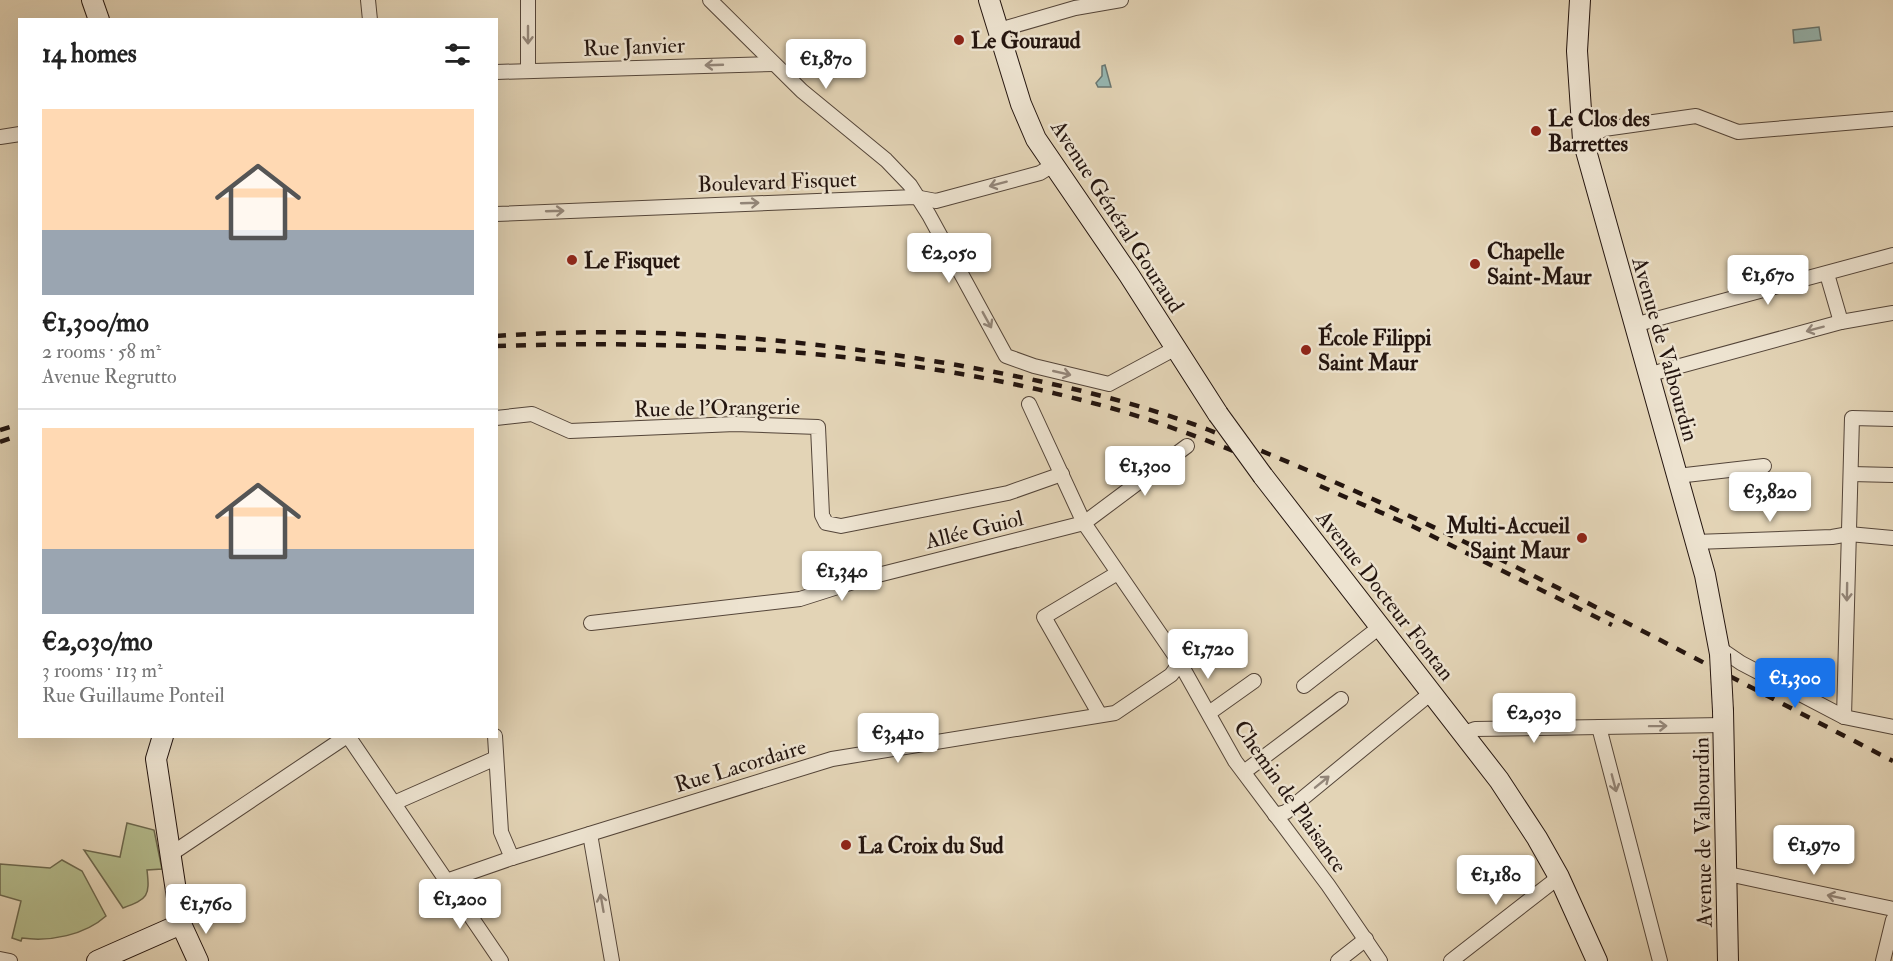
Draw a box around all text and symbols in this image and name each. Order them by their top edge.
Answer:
one-way arrow [522,25,534,45]
place label: Le Gouraud [971,27,1081,55]
street label: Rue Janvier [583,31,686,63]
marker: Le Gouraud [952,33,966,47]
text: 14 homes [42,38,137,70]
icon: filters [441,38,474,71]
pin: €1,870 [777,39,875,90]
text: €1,870 [800,46,852,71]
one-way arrow [705,59,725,71]
place label: Le Clos des Barrettes [1548,105,1650,158]
street label: Avenue Général Gouraud [1044,114,1190,318]
marker: Le Clos des Barrettes [1529,124,1543,138]
icon: home [204,148,312,256]
street label: Boulevard Fisquet [697,165,857,199]
one-way arrow [989,179,1008,190]
one-way arrow [739,198,759,209]
one-way arrow [544,206,564,217]
pin: €2,050 [900,233,998,284]
place label: Chapelle Saint-Maur [1487,238,1592,291]
text: €2,050 [921,240,977,265]
place label: Le Fisquet [584,247,681,276]
marker: Le Fisquet [565,253,579,267]
street label: Avenue de Valbourdin [1625,253,1705,445]
pin: €1,670 [1719,255,1817,306]
marker: Chapelle Saint-Maur [1468,257,1482,271]
text: €1,670 [1741,262,1795,287]
text: €1,300/mo [42,307,149,339]
one-way arrow [982,310,993,328]
place label: École Filippi Saint Maur [1318,322,1432,377]
one-way arrow [1806,324,1825,335]
text: 2 rooms · 58 m² [42,339,161,364]
marker: École Filippi Saint Maur [1299,343,1313,357]
text: Avenue Regrutto [42,364,177,389]
one-way arrow [1052,368,1071,379]
street label: Rue de l'Orangerie [634,393,800,423]
pin: €1,300 [1096,446,1194,497]
text: €1,300 [1119,453,1171,478]
icon: home [204,467,312,575]
pin: €3,820 [1721,472,1819,523]
text: €3,820 [1743,479,1797,504]
street label: Allée Guiol [921,504,1026,556]
street label: Avenue Docteur Fontan [1309,504,1461,687]
place label: Multi-Accueil Saint Maur [1445,512,1571,565]
marker: Multi-Accueil Saint Maur [1575,531,1589,545]
pin: €1,340 [793,551,891,602]
text: €1,340 [816,558,868,583]
one-way arrow [1842,582,1853,601]
text: €2,030/mo [42,626,153,658]
pin: €1,720 [1159,629,1257,680]
text: €1,720 [1182,636,1234,661]
text: 3 rooms · 113 m² [42,658,163,683]
pin: €1,300 [1746,658,1844,709]
text: €1,300 [1769,665,1821,690]
text: Rue Guillaume Ponteil [42,683,225,708]
pin: €2,030 [1485,693,1583,744]
text: €2,030 [1507,700,1561,725]
pin: €3,410 [849,713,947,764]
street label: Chemin de Plaisance [1227,715,1353,878]
text: €3,410 [872,720,924,745]
one-way arrow [1647,720,1667,732]
street label: Rue Lacordaire [671,733,810,799]
street label: Avenue de Valbourdin [1687,737,1719,928]
one-way arrow [1608,773,1620,792]
one-way arrow [1314,775,1330,788]
pin: €1,970 [1765,825,1863,876]
place label: La Croix du Sud [858,832,1004,860]
text: €1,970 [1787,832,1841,857]
marker: La Croix du Sud [839,838,853,852]
pin: €1,180 [1447,855,1545,906]
text: €1,180 [1471,862,1521,887]
pin: €1,200 [411,879,509,930]
pin: €1,760 [157,884,255,935]
text: €1,200 [433,886,487,911]
text: €1,760 [180,891,232,916]
one-way arrow [1827,891,1846,902]
one-way arrow [596,894,607,914]

